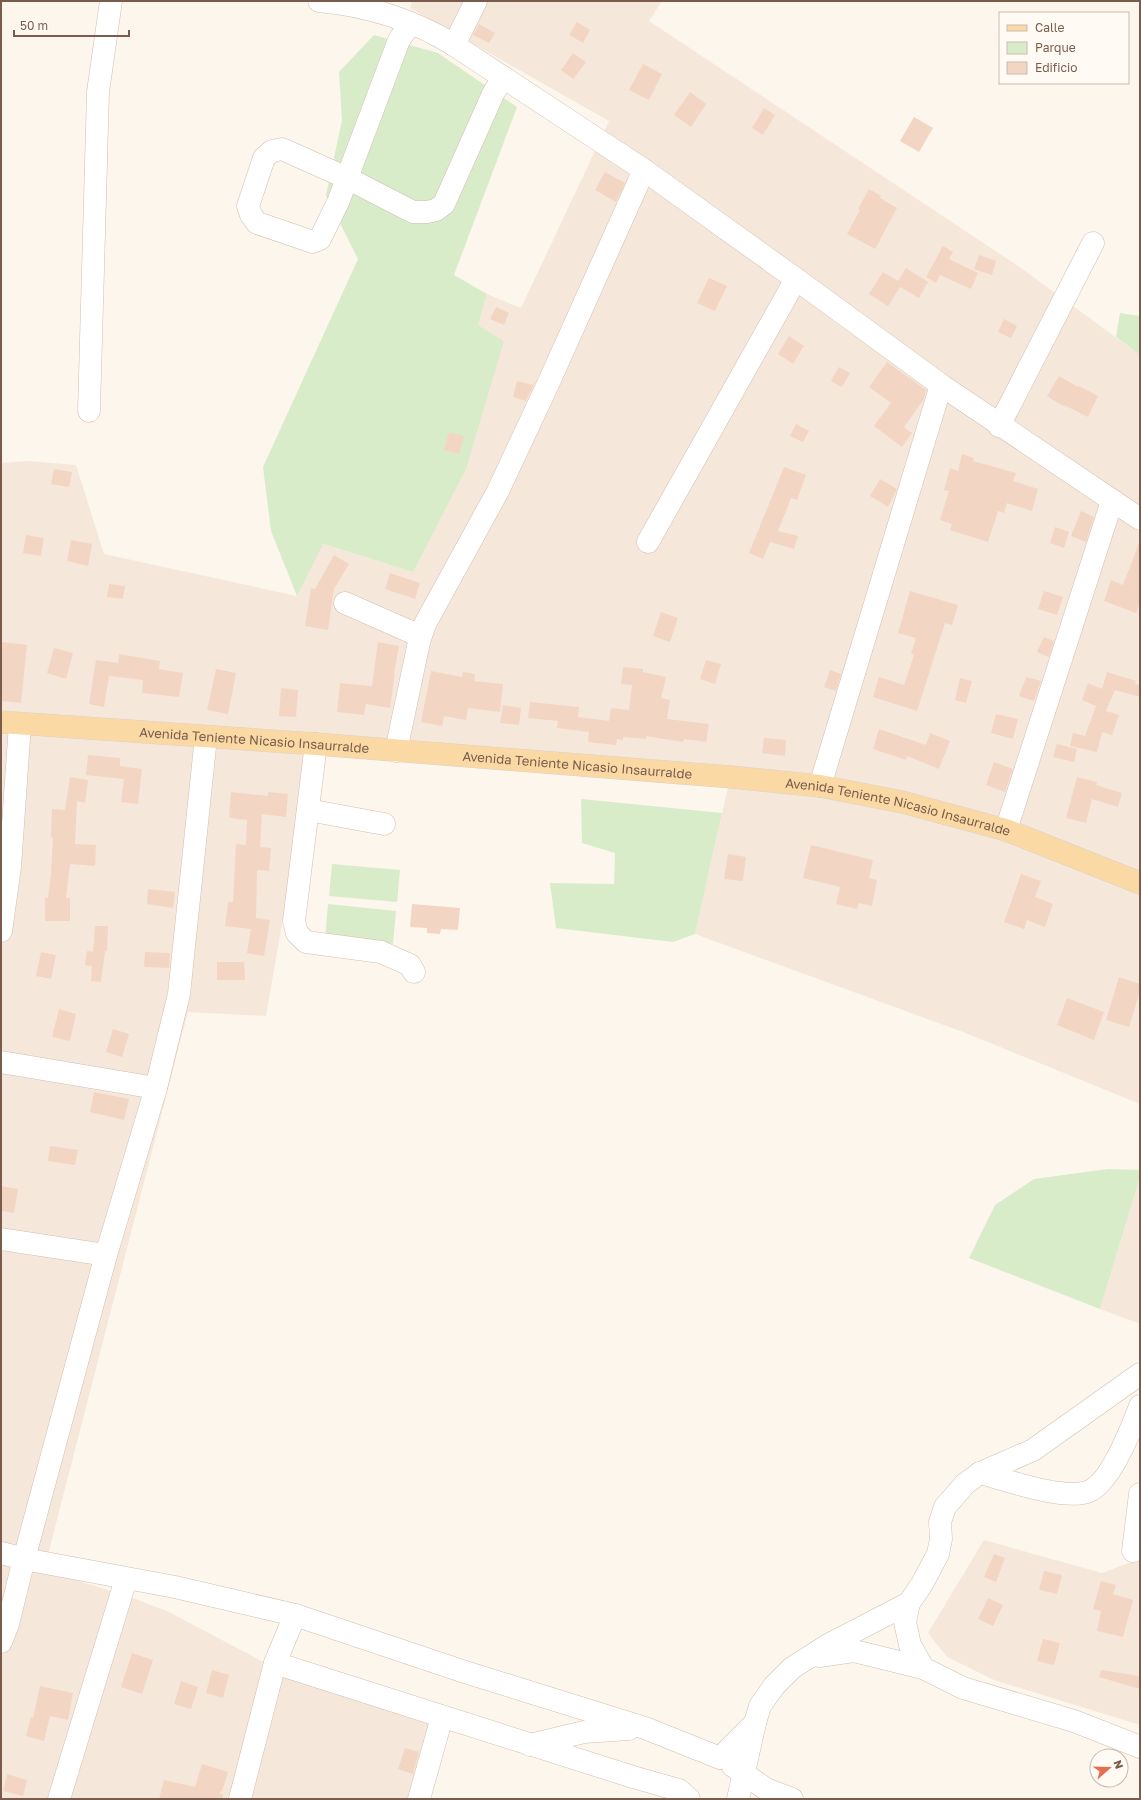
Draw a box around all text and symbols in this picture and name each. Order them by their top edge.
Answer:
scale bar [14,12,129,38]
legend [999,12,1129,84]
text: 50 m [20,18,48,33]
text: Calle [1035,20,1065,35]
text: Parque [1035,40,1076,55]
text: Edificio [1035,60,1077,75]
street label: Avenida Teniente Nicasio Insaurralde [139,724,370,756]
street label: Avenida Teniente Nicasio Insaurralde [462,748,693,782]
street label: Avenida Teniente Nicasio Insaurralde [785,775,1013,839]
north arrow [1089,1748,1129,1788]
text: N [1111,1758,1126,1771]

